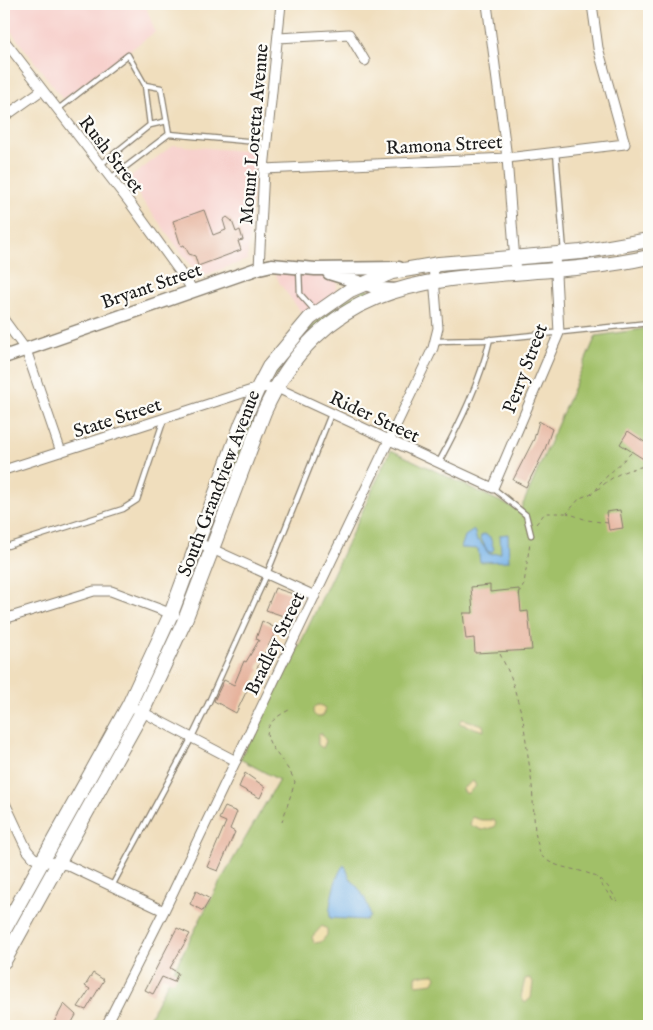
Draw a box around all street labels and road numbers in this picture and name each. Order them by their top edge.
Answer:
street label: Mount Loretta Avenue [235,42,275,226]
street label: Rush Street [73,111,149,199]
street label: Ramona Street [385,131,504,161]
street label: Bryant Street [98,258,206,315]
street label: Perry Street [498,320,554,417]
street label: South Grandview Avenue [173,387,267,580]
street label: Rider Street [325,387,423,449]
street label: State Street [71,393,165,444]
street label: Bradley Street [240,588,311,700]

